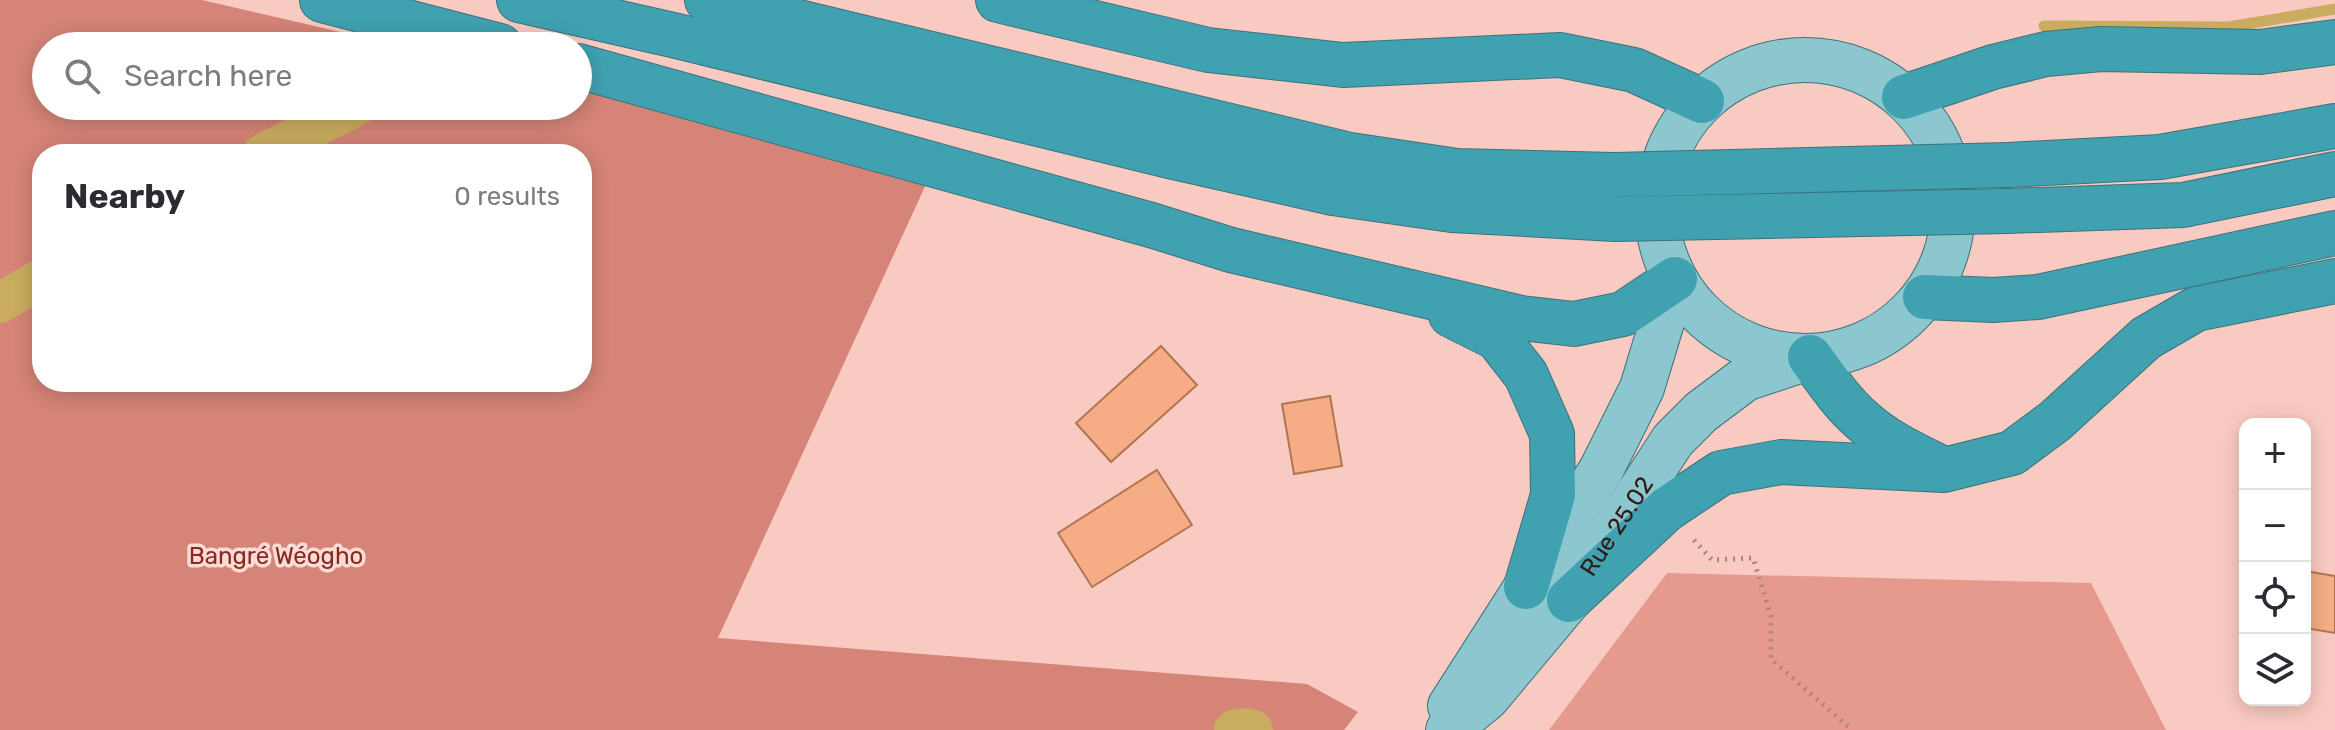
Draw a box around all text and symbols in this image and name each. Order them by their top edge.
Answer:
search box [32,32,592,120]
icon: search [60,54,104,98]
text: Search here [124,58,292,94]
text: Nearby [64,176,185,217]
text: 0 results [454,181,560,212]
map controls [2239,418,2311,706]
button: + [2239,418,2311,490]
street label: Rue 25.02 [1574,472,1659,581]
button: − [2239,490,2311,562]
park label: Bangré Wéogho [189,542,363,570]
button: locate [2239,562,2311,634]
button: layers [2239,634,2311,706]

